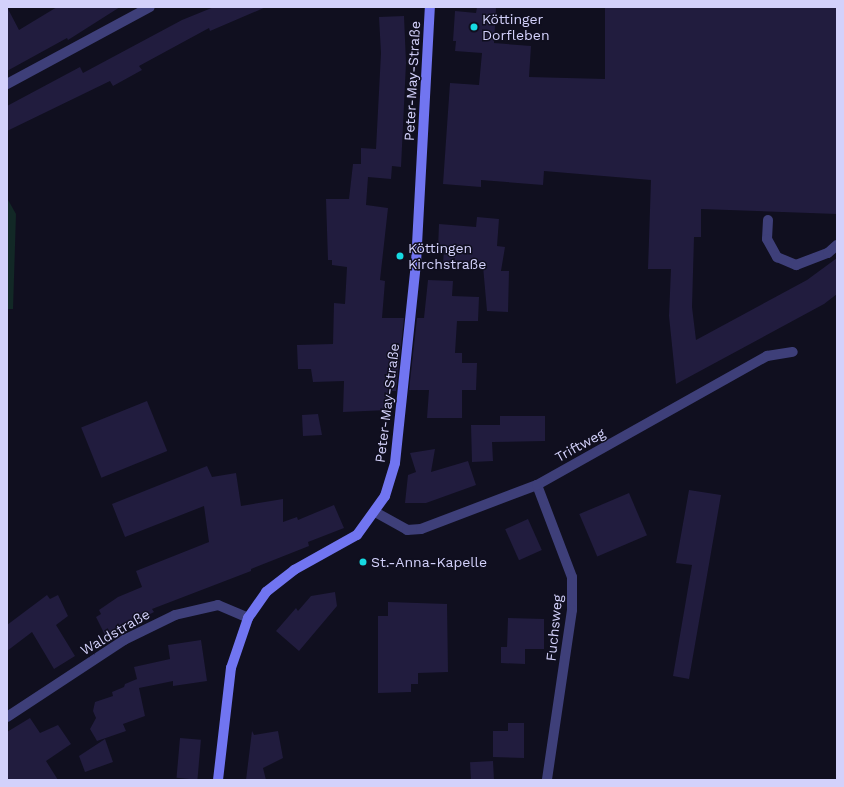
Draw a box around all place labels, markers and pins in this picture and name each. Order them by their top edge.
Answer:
place label: Köttinger Dorfleben [482,11,550,44]
marker: Köttinger Dorfleben [469,22,479,32]
place label: Köttingen Kirchstraße [408,240,486,272]
marker: Köttingen Kirchstraße [395,251,405,261]
place label: St.-Anna-Kapelle [371,554,487,570]
marker: St.-Anna-Kapelle [358,557,368,567]

